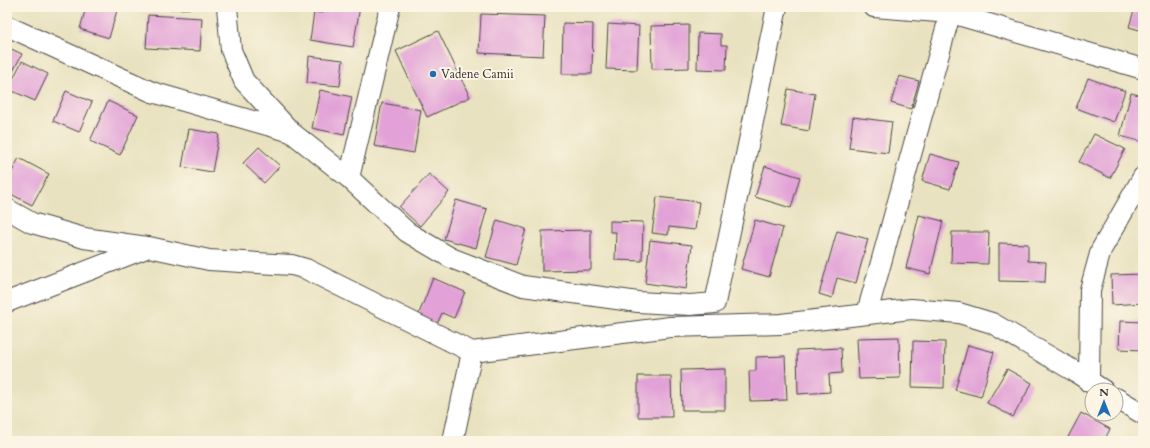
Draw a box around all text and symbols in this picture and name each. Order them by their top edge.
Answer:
place label: Vadene Camii [441,66,514,82]
marker: Vadene Camii [428,69,438,79]
north arrow [1084,382,1124,422]
text: N [1099,385,1109,400]

